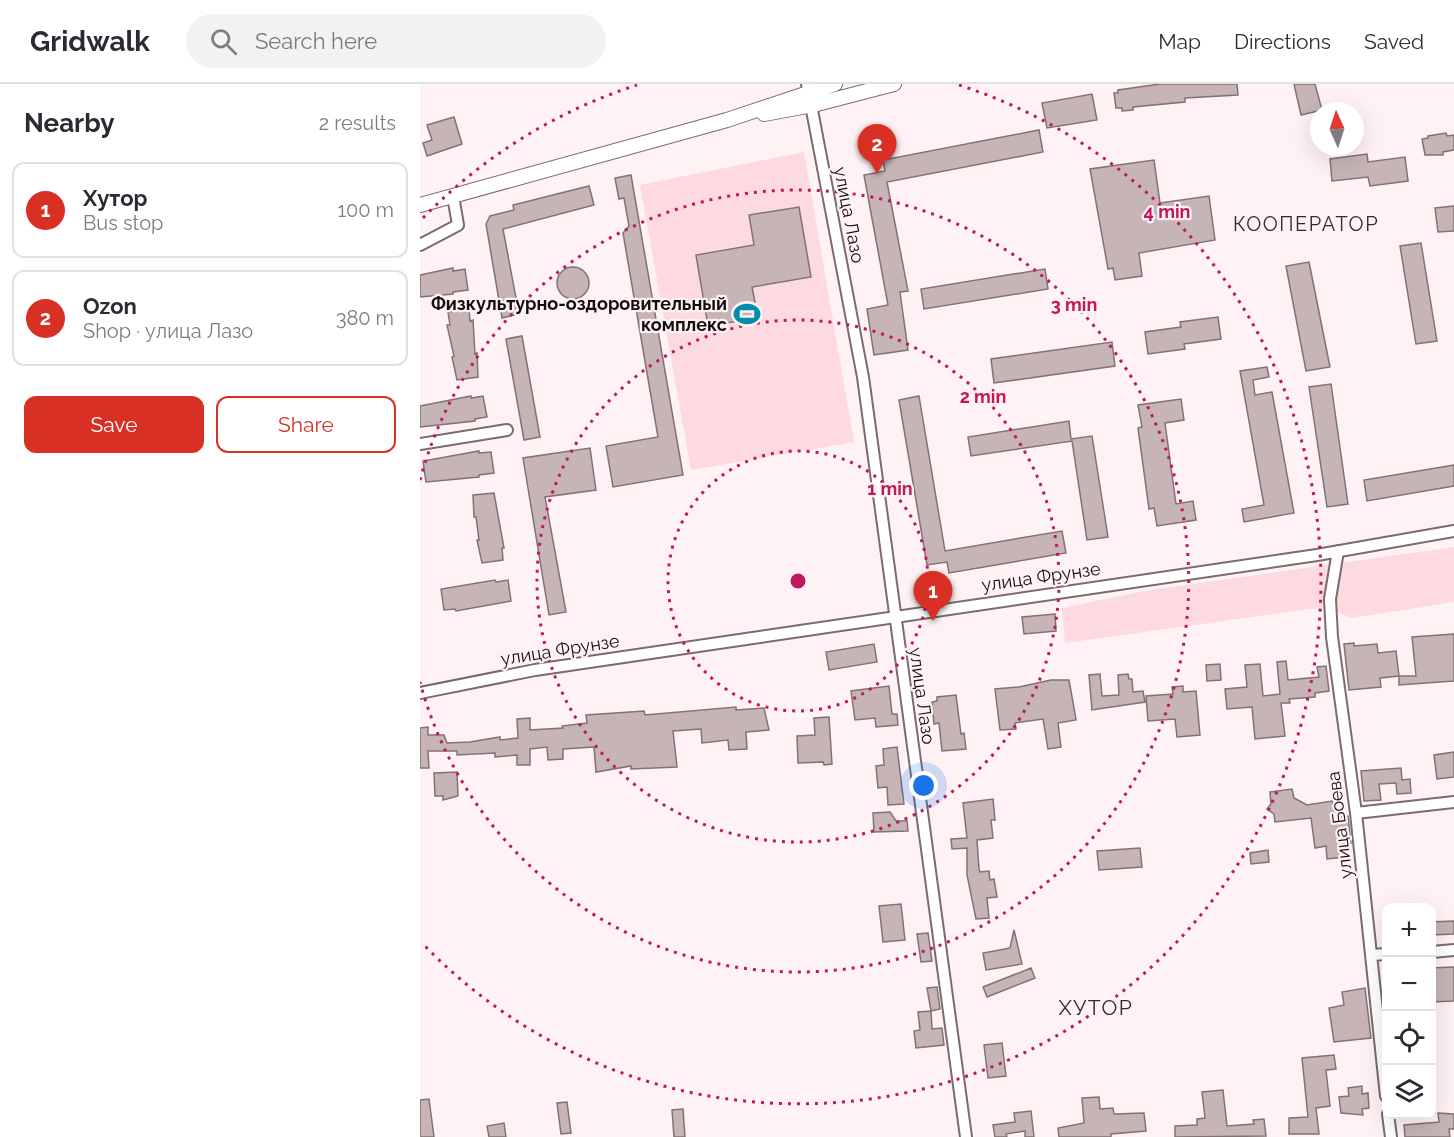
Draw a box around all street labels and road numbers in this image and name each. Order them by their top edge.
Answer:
street label: улица Лазо [830,165,869,265]
street label: улица Фрунзе [980,558,1102,595]
street label: улица Фрунзе [499,630,621,669]
street label: улица Лазо [905,646,940,746]
street label: улица Боева [1323,770,1357,880]

